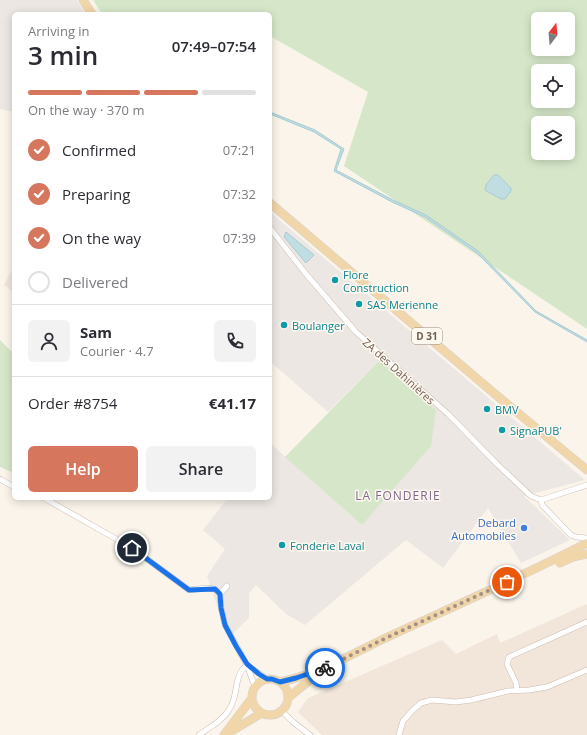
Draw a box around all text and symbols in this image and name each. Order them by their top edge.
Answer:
north arrow [531,12,575,56]
map controls [531,12,575,160]
text: Arriving in [28,22,90,40]
text: 07:49–07:54 [172,36,256,56]
text: 3 min [28,37,98,73]
button: locate [531,64,575,108]
text: On the way · 370 m [28,101,144,119]
button: layers [531,116,575,160]
icon: check [28,139,50,161]
text: Confirmed [62,140,136,160]
text: 07:21 [223,141,256,159]
icon: check [28,183,50,205]
text: Preparing [62,184,130,204]
text: 07:32 [223,185,256,203]
icon: check [28,227,50,249]
text: On the way [62,228,141,248]
text: 07:39 [223,229,256,247]
place label: Flore Construction [343,267,409,295]
text: Delivered [62,272,129,292]
marker: Flore Construction [330,275,340,285]
place label: SAS Merienne [367,297,438,312]
marker: SAS Merienne [354,299,364,309]
place label: Boulanger [292,318,345,333]
button: person [28,320,70,362]
button: phone [214,320,256,362]
marker: Boulanger [279,320,289,330]
text: Sam [80,322,112,342]
road number: D 31 [412,328,442,344]
street label: ZA des Dahinières [360,335,438,407]
text: Courier · 4.7 [80,342,154,360]
text: Order #8754 [28,393,117,413]
text: €41.17 [209,393,256,413]
place label: BMV [495,402,519,417]
marker: BMV [482,404,492,414]
place label: SignaPUB' [510,423,562,438]
marker: SignaPUB' [497,425,507,435]
button: Help [28,446,138,492]
button: Share [146,446,256,492]
district label: LA FONDERIE [355,487,441,504]
place label: Debard Automobiles [451,515,516,543]
marker: Debard Automobiles [519,523,529,533]
pin [115,531,149,565]
icon: home [121,537,143,559]
place label: Fonderie Laval [290,538,365,553]
marker: Fonderie Laval [277,540,287,550]
pin [490,565,524,599]
icon: bag [496,571,518,593]
courier [305,648,345,688]
icon: bike [314,657,336,679]

